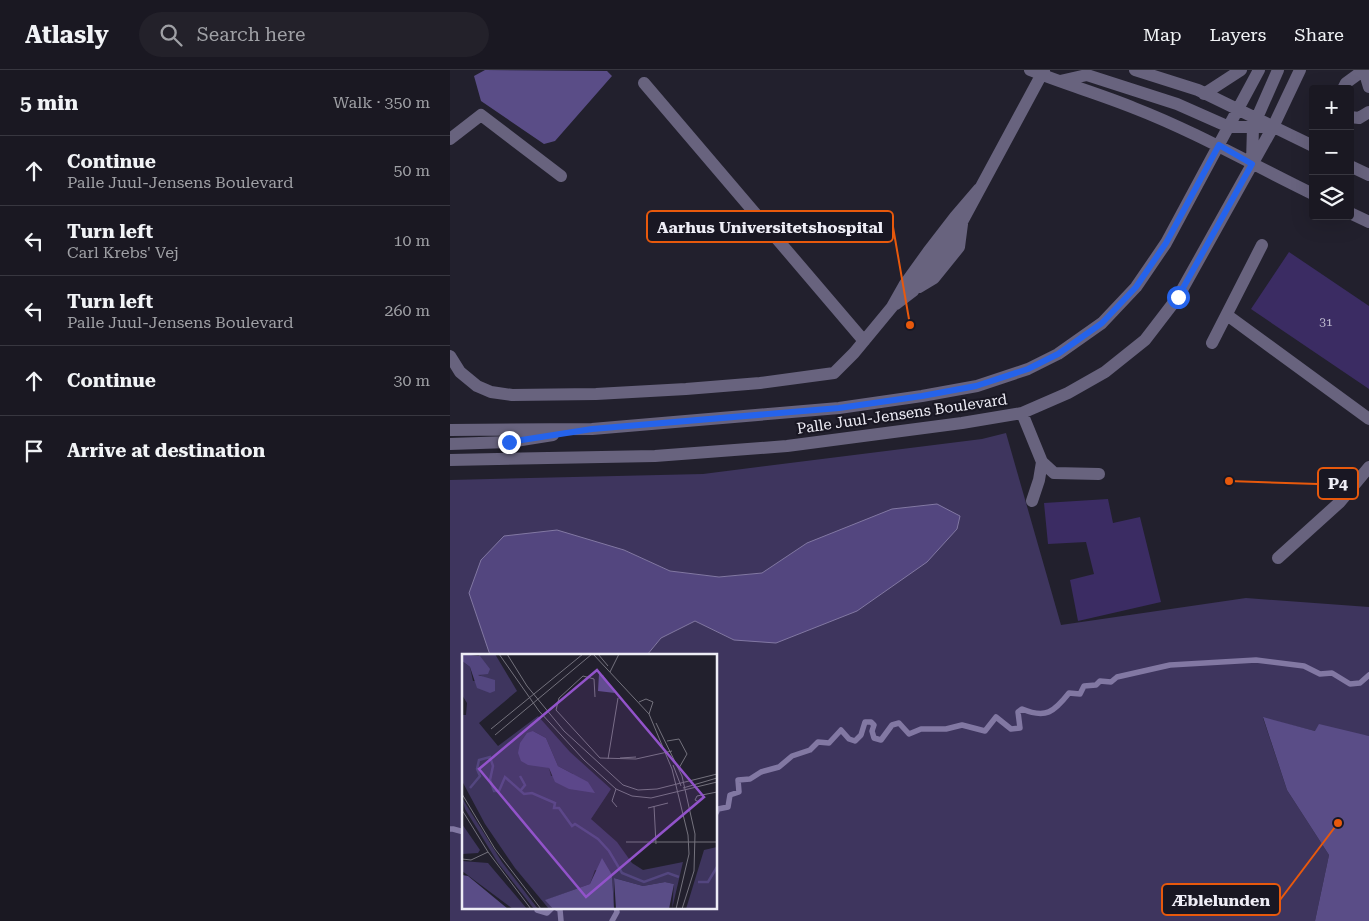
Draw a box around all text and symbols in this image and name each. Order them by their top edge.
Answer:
search box [139,12,489,57]
text: Atlasly [25,21,109,49]
icon: search [157,21,185,49]
text: Search here [197,23,306,46]
text: Map [1143,24,1182,45]
text: Layers [1210,24,1266,45]
text: Share [1294,24,1344,45]
map controls [1309,85,1354,220]
button: + [1309,85,1354,130]
text: 5 min [20,91,78,115]
text: Walk · 350 m [333,93,430,112]
button: − [1309,130,1354,175]
text: Continue [67,150,156,173]
icon: ahead [20,157,48,185]
text: 50 m [393,161,430,180]
text: Palle Juul-Jensens Boulevard [67,173,293,192]
button: layers [1309,175,1354,220]
callout: Aarhus Universitetshospital [647,211,893,242]
text: Aarhus Universitetshospital [657,218,884,237]
text: Turn left [67,220,153,243]
icon: left [20,227,48,255]
text: 10 m [393,231,430,250]
text: Carl Krebs' Vej [67,243,179,262]
route start [1167,286,1190,309]
text: Turn left [67,290,153,313]
icon: left [20,297,48,325]
text: 260 m [384,301,430,320]
text: Palle Juul-Jensens Boulevard [67,313,293,332]
house number: 31 [1319,315,1333,329]
icon: ahead [20,367,48,395]
text: Continue [67,369,156,392]
text: 30 m [393,371,430,390]
street label: Palle Juul-Jensens Boulevard [796,390,1009,438]
route end [498,431,521,454]
icon: arrive [20,437,48,465]
text: Arrive at destination [67,439,265,462]
callout: P4 [1318,468,1358,499]
text: P4 [1328,474,1348,493]
inset map [462,654,718,908]
callout: Æblelunden [1162,884,1280,915]
text: Æblelunden [1172,891,1270,910]

